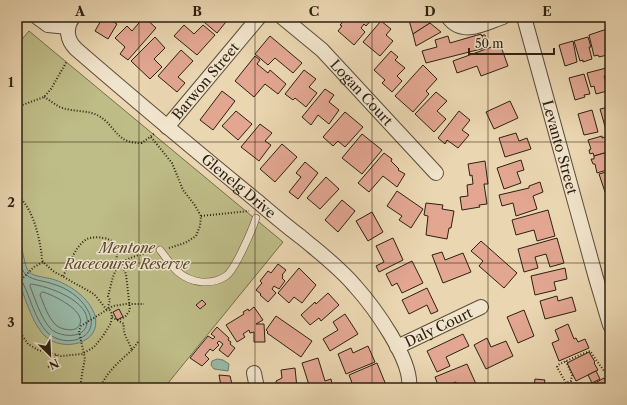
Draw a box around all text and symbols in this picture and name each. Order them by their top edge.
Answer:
text: A [74,3,86,19]
text: B [192,3,202,19]
text: C [309,3,319,19]
text: D [424,3,436,19]
text: E [542,3,552,19]
scale bar [469,30,554,56]
text: 50 m [475,36,504,51]
street label: Barwon Street [168,39,243,123]
street label: Logan Court [326,56,397,130]
text: 1 [8,74,14,90]
street label: Levanto Street [538,98,581,196]
street label: Glenelg Drive [198,150,280,222]
text: 2 [7,194,15,210]
park label: Mentone Racecourse Reserve [63,239,191,273]
street label: Daly Court [402,303,475,351]
text: 3 [7,314,15,330]
north arrow [30,335,70,375]
text: N [46,356,61,373]

